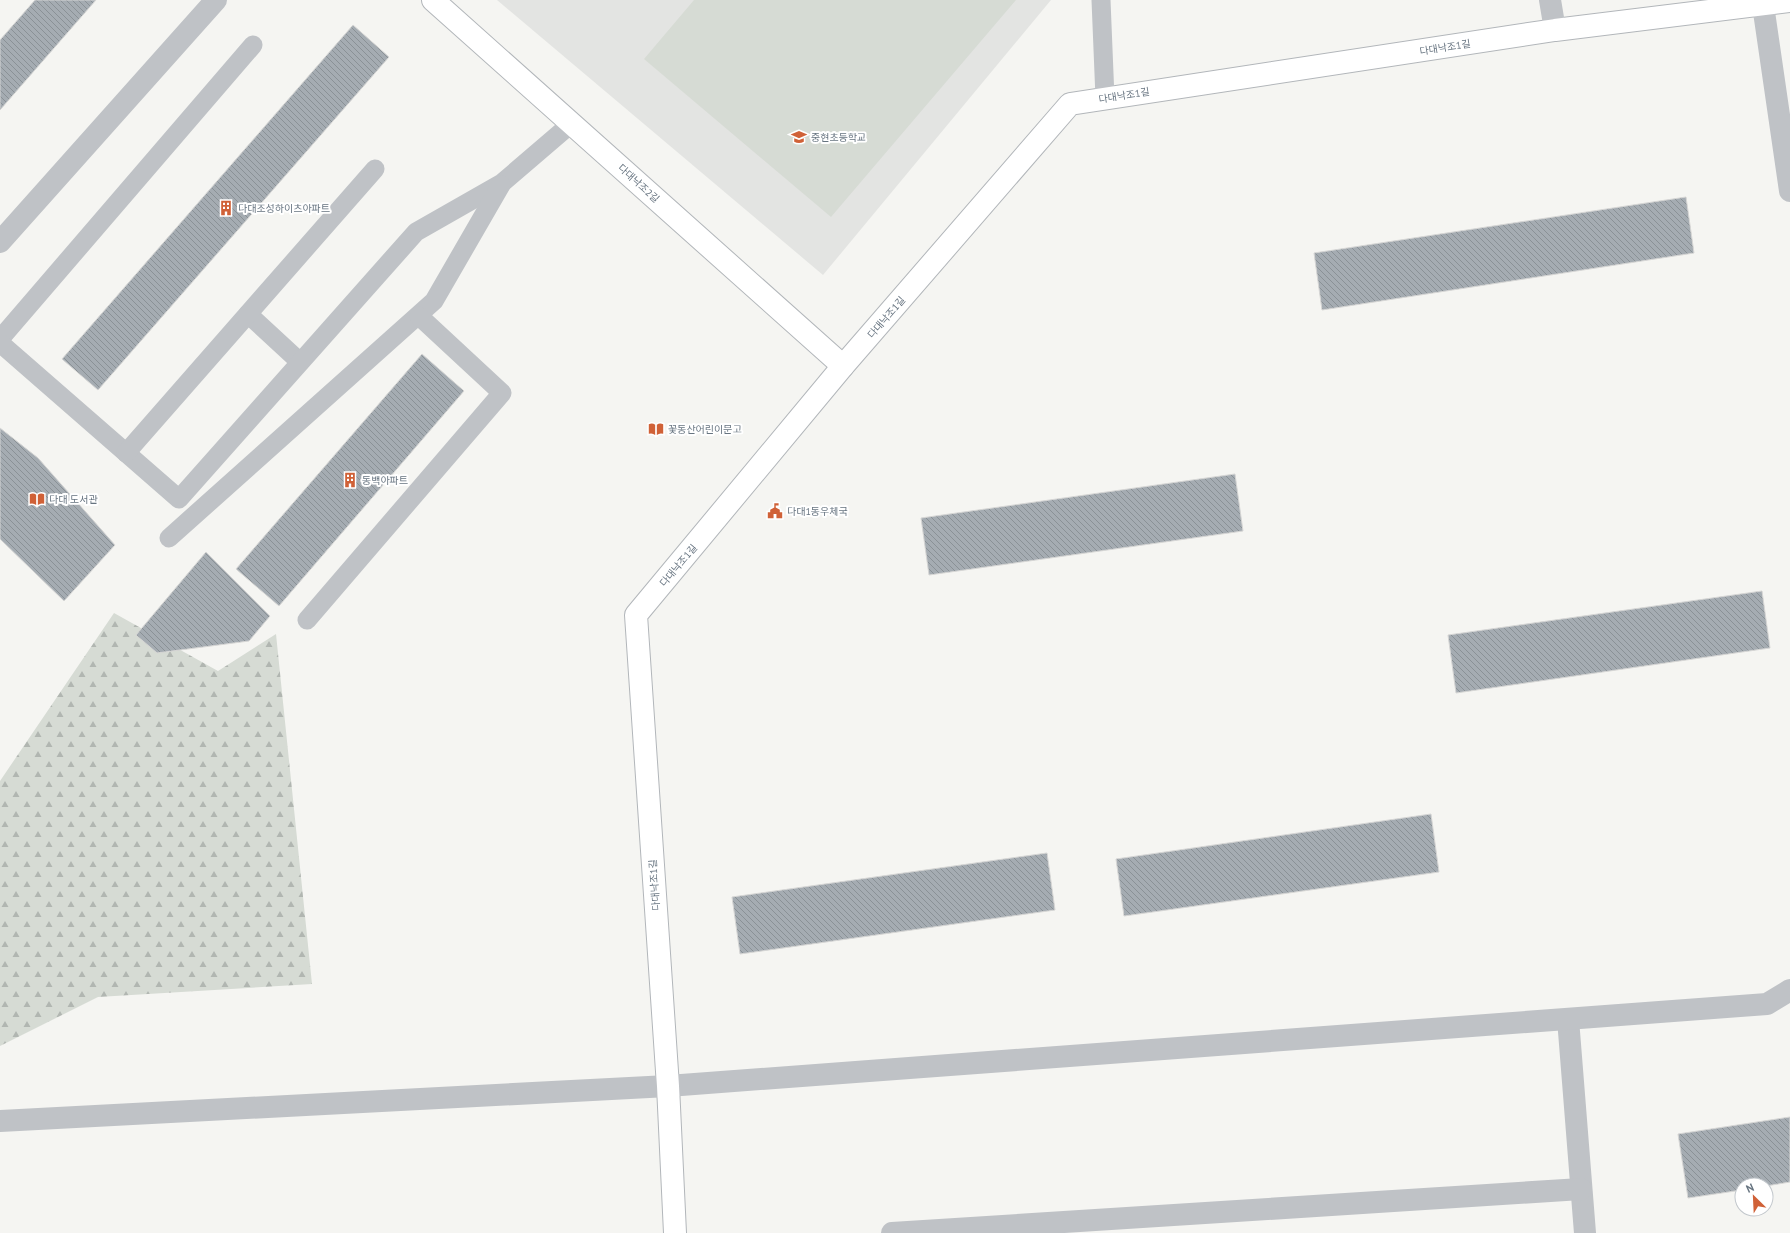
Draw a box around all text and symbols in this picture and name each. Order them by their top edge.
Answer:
street label: 다대낙조1길 [1419,37,1472,58]
street label: 다대낙조1길 [1098,85,1151,106]
school or university icon: 중현초등학교 [790,128,808,146]
place label: 중현초등학교 [811,131,866,144]
street label: 다대낙조2길 [615,161,662,205]
building icon: 다대조성하이츠아파트 [217,199,235,217]
place label: 다대조성하이츠아파트 [238,202,330,215]
street label: 다대낙조1길 [865,294,908,341]
library icon: 꽃동산어린이문고 [647,420,665,438]
place label: 꽃동산어린이문고 [668,423,742,436]
building icon: 동백아파트 [341,471,359,489]
place label: 동백아파트 [362,474,408,487]
library icon: 다대 도서관 [28,490,46,508]
place label: 다대 도서관 [49,493,98,506]
public building icon: 다대1동우체국 [766,502,784,520]
place label: 다대1동우체국 [787,505,848,518]
street label: 다대낙조1길 [657,541,700,589]
street label: 다대낙조1길 [646,859,663,911]
north arrow [1734,1177,1774,1217]
text: N [1744,1180,1756,1196]

